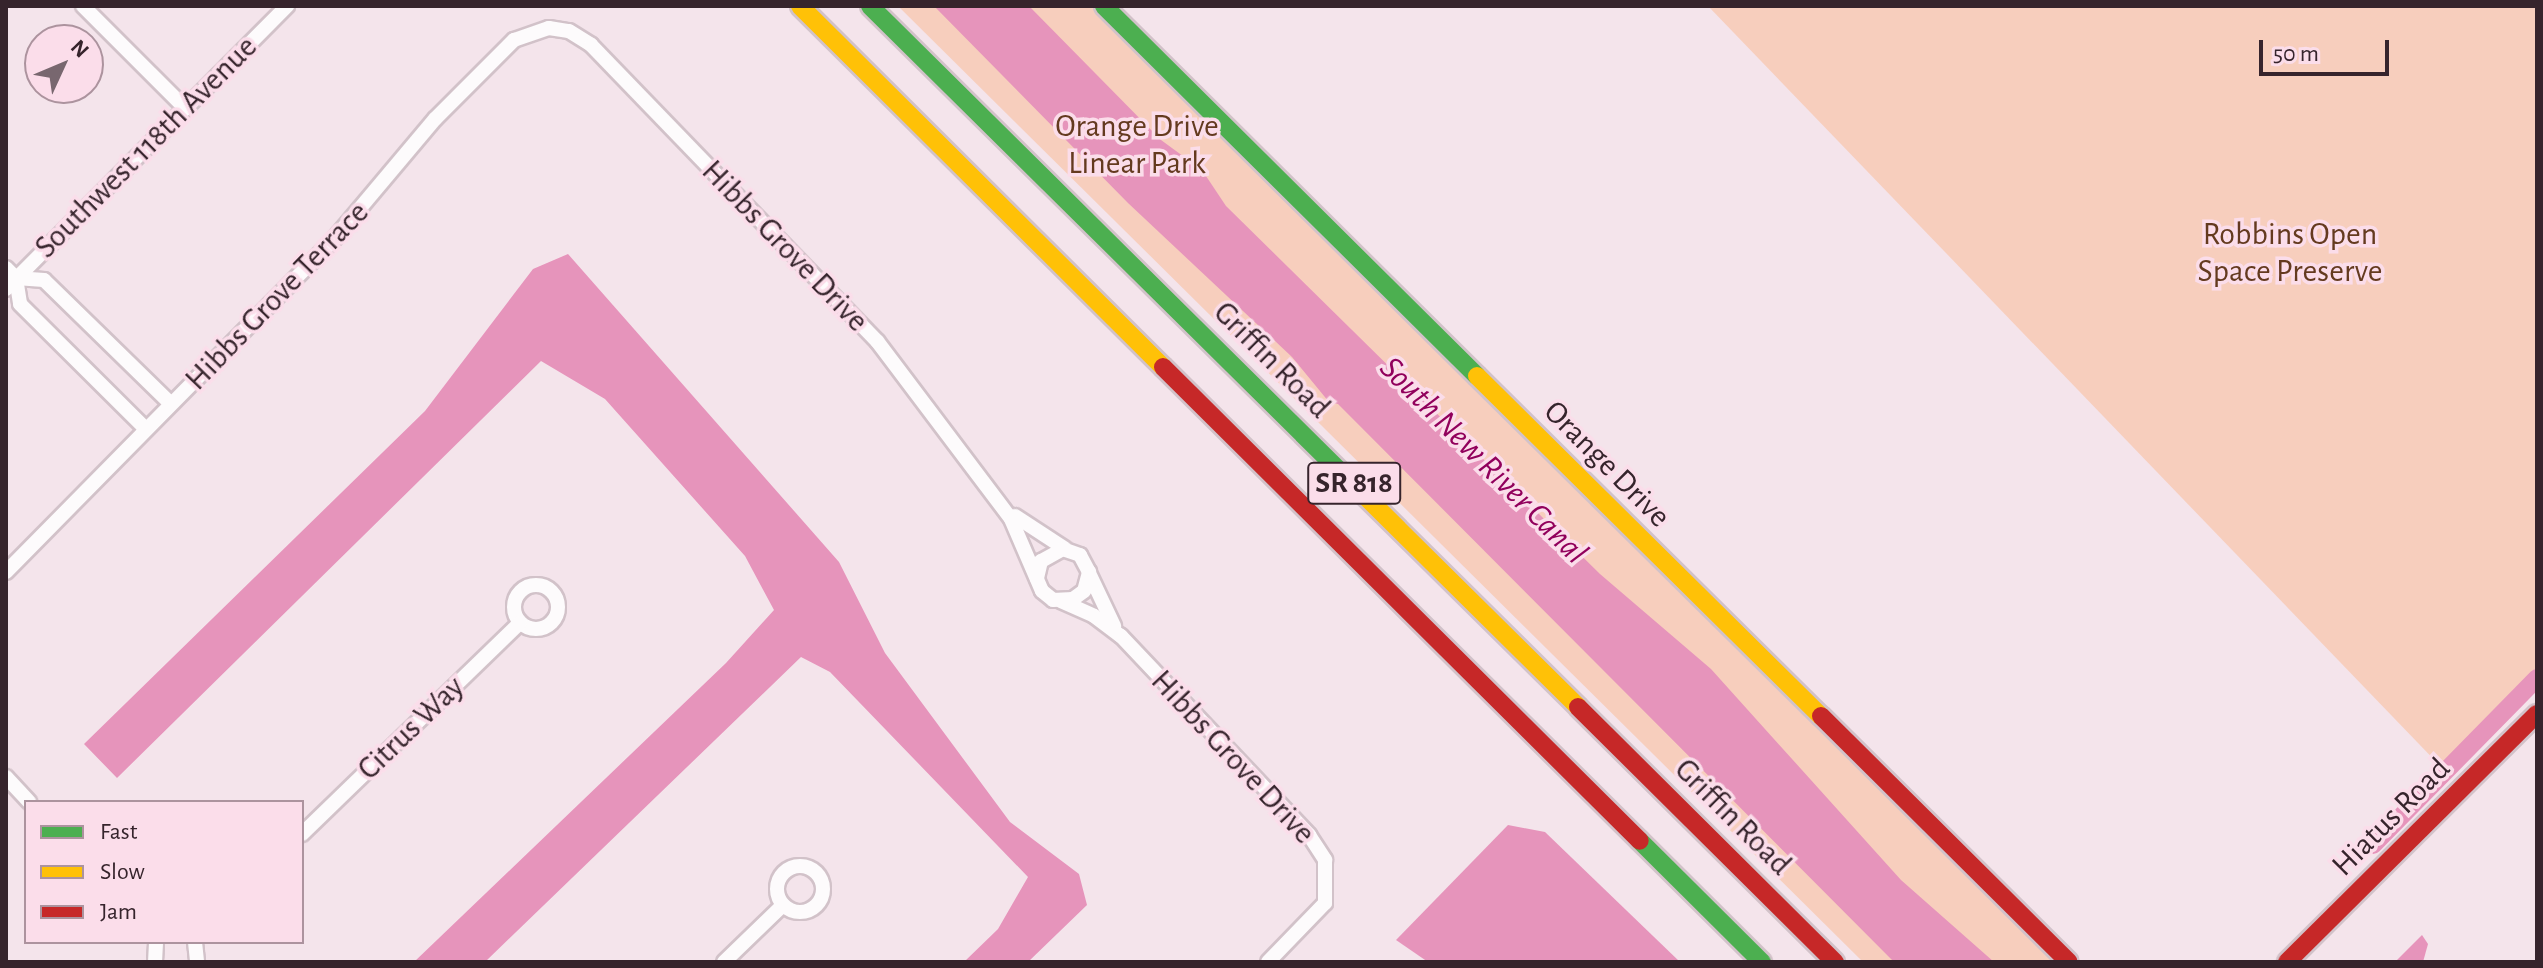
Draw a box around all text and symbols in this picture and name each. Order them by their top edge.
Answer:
north arrow [24,24,104,104]
scale bar [2263,24,2393,74]
street label: Southwest 118th Avenue [27,28,265,266]
text: N [67,36,93,62]
text: 50 m [2273,42,2319,66]
park label: Orange Drive Linear Park [1055,108,1219,183]
street label: Hibbs Grove Drive [694,152,876,340]
street label: Hibbs Grove Terrace [177,194,377,398]
park label: Robbins Open Space Preserve [2198,216,2382,291]
street label: Griffin Road [1206,294,1338,426]
water label: South New River Canal [1370,348,1596,574]
street label: Orange Drive [1536,393,1678,535]
road number: SR 818 [1306,457,1402,509]
street label: Hibbs Grove Drive [1143,662,1323,852]
street label: Citrus Way [350,668,472,788]
street label: Hiatus Road [2324,750,2458,884]
street label: Griffin Road [1667,751,1799,883]
legend [24,800,304,944]
text: Fast [100,820,137,844]
text: Slow [100,860,145,884]
text: Jam [100,900,137,924]

